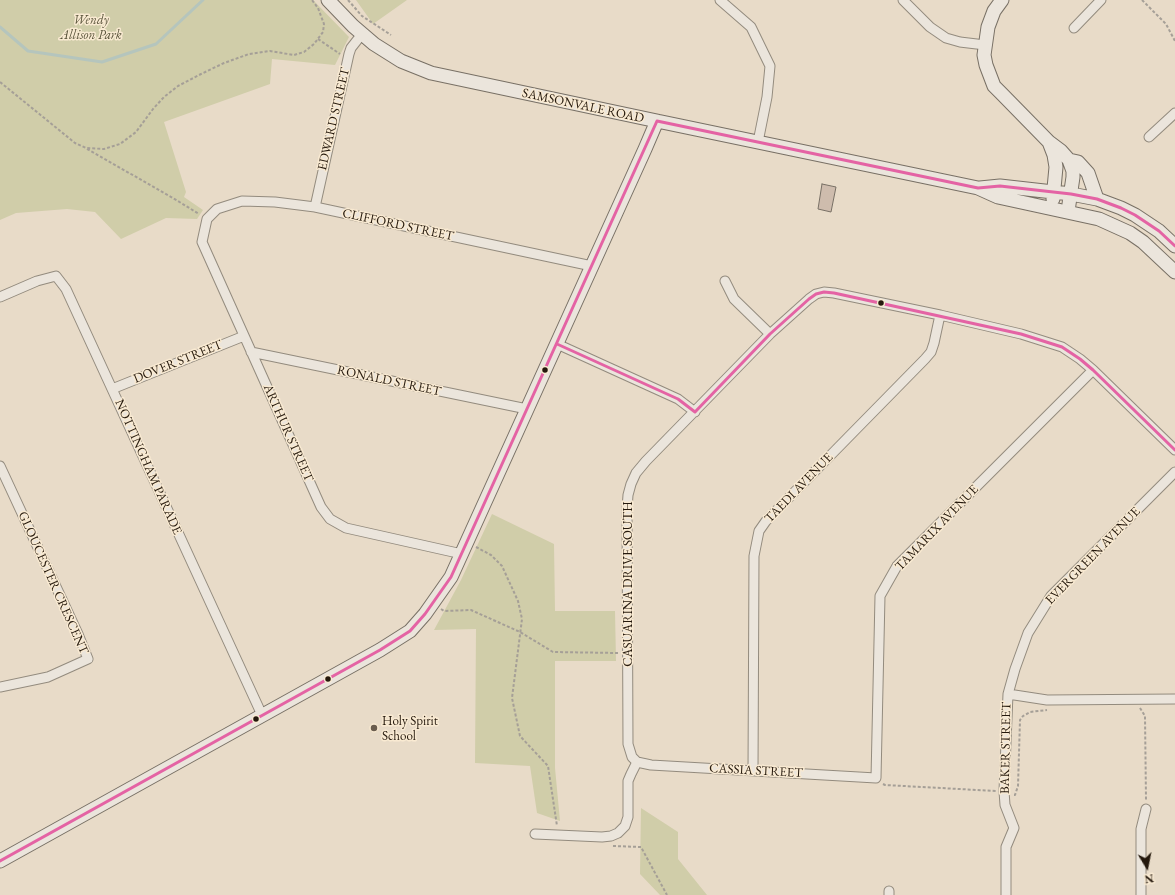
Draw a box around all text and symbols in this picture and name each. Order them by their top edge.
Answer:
park label: Wendy Allison Park [60,12,122,43]
street label: EDWARD STREET [315,66,353,172]
street label: SAMSONVALE ROAD [521,85,645,127]
street label: CLIFFORD STREET [341,206,455,244]
unlabelled marker [876,298,886,308]
street label: DOVER STREET [131,337,225,387]
street label: RONALD STREET [336,362,442,400]
unlabelled marker [540,365,550,375]
street label: ARTHUR STREET [260,382,316,484]
street label: NOTTINGHAM PARADE [111,397,185,537]
street label: TAEDI AVENUE [762,450,836,526]
street label: TAMARIX AVENUE [892,482,982,574]
street label: CASUARINA DRIVE SOUTH [620,501,636,667]
street label: EVERGREEN AVENUE [1042,504,1144,608]
street label: GLOUCESTER CRESCENT [14,509,92,657]
unlabelled marker [323,674,333,684]
street label: BAKER STREET [997,702,1015,794]
place label: Holy Spirit School [382,713,438,744]
unlabelled marker [251,714,261,724]
marker: Holy Spirit School [369,723,379,733]
street label: CASSIA STREET [709,761,803,781]
north arrow [1127,847,1167,887]
text: N [1143,871,1155,886]

